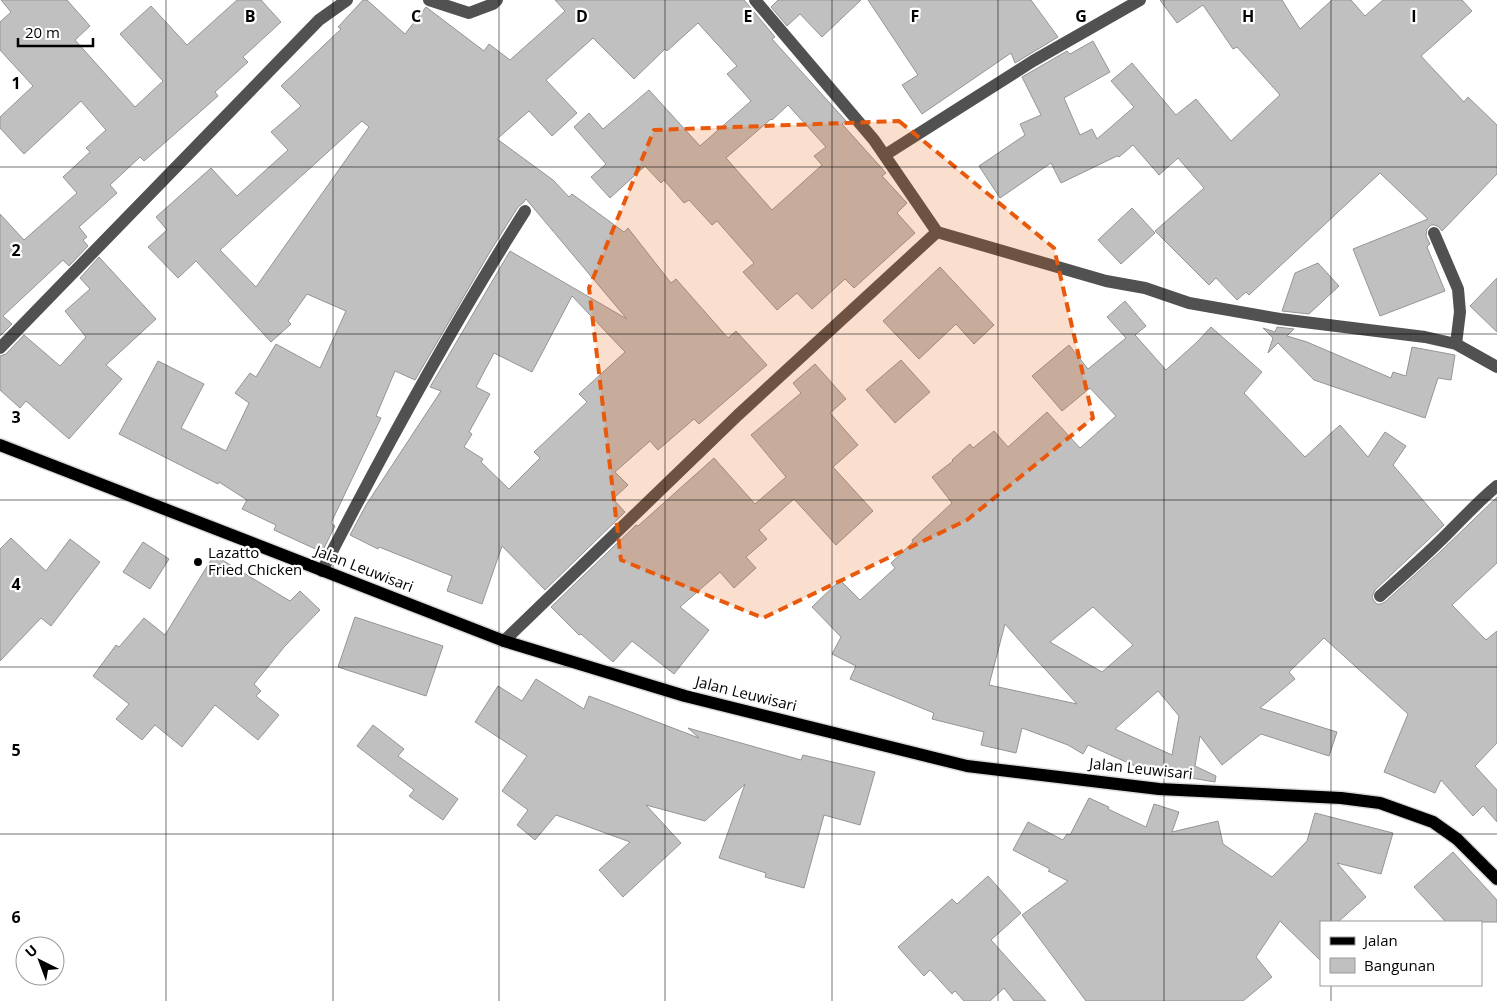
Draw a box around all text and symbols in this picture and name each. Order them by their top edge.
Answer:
text: B [245,5,255,27]
text: C [411,5,421,27]
text: D [576,5,588,27]
text: E [744,5,753,27]
text: F [911,5,919,27]
text: G [1075,5,1087,27]
text: H [1242,5,1254,27]
text: I [1411,5,1417,27]
scale bar [18,15,92,47]
text: 20 m [25,22,60,42]
text: 1 [11,72,21,94]
text: 2 [11,239,21,261]
text: 3 [11,406,21,428]
street label: Jalan Leuwisari [310,539,416,596]
place label: Lazatto Fried Chicken [208,542,302,579]
marker: Lazatto Fried Chicken [192,556,204,568]
text: 4 [11,573,21,595]
street label: Jalan Leuwisari [692,670,799,715]
text: 5 [11,739,21,761]
street label: Jalan Leuwisari [1086,752,1194,783]
text: 6 [11,906,21,928]
legend [1320,921,1482,986]
text: Jalan [1362,930,1398,950]
north arrow [15,936,65,986]
text: U [21,940,41,962]
text: Bangunan [1364,955,1435,975]

